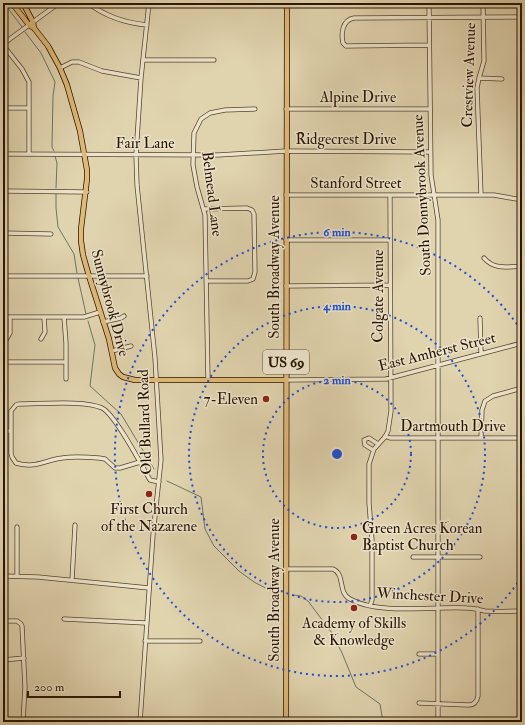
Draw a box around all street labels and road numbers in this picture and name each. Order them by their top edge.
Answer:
street label: Crestview Avenue [458,22,480,128]
street label: Alpine Drive [319,88,396,108]
street label: South Donnybrook Avenue [408,114,436,276]
street label: Ridgecrest Drive [295,130,397,149]
street label: Fair Lane [116,134,174,153]
street label: Belmead Lane [197,150,227,238]
street label: Stanford Street [310,174,402,193]
street label: South Broadway Avenue [265,195,284,339]
street label: Sunnybrook Drive [87,247,133,359]
street label: Colgate Avenue [369,249,388,343]
street label: East Amherst Street [376,328,498,376]
road number: US 69 [263,350,309,374]
street label: Old Bullard Road [134,368,156,475]
street label: Dartmouth Drive [400,417,506,436]
street label: South Broadway Avenue [265,518,284,662]
street label: Winchester Drive [375,584,484,608]

